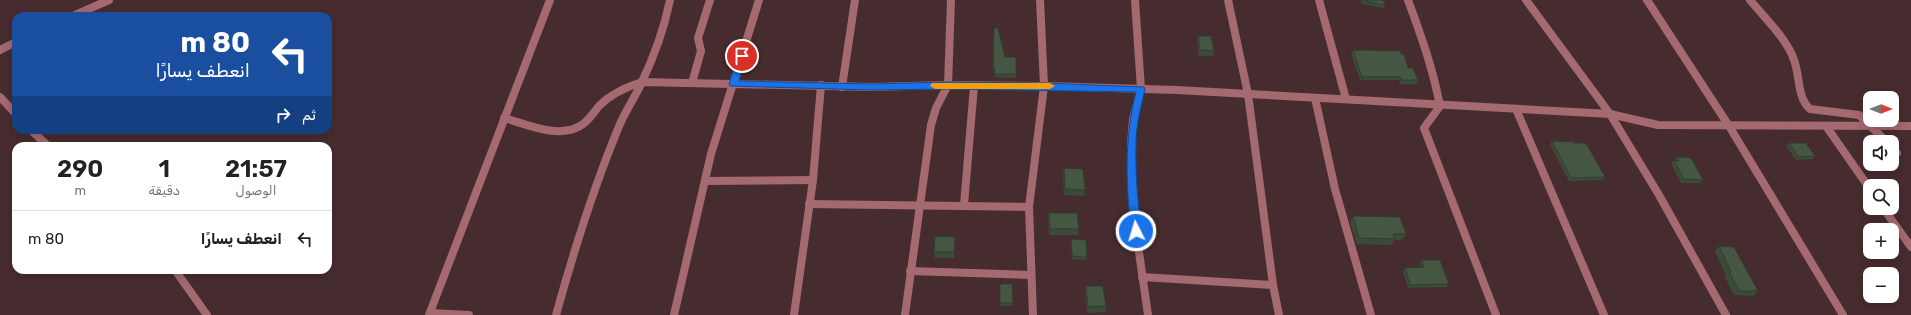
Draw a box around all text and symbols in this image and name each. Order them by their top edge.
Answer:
text: 80 m [180,26,250,59]
icon: left [264,28,316,80]
pin [725,39,759,73]
icon: arrive [731,45,753,67]
text: انعطف يسارًا [156,60,250,82]
north arrow [1863,91,1899,127]
map controls [1863,91,1899,303]
icon: right [272,104,294,126]
text: ثم [302,106,316,124]
button: sound [1863,135,1899,171]
text: 290 [57,155,103,183]
text: 1 [158,155,170,183]
text: 21:57 [225,155,287,183]
button: search [1863,179,1899,215]
text: m [74,183,86,198]
text: دقيقة [148,183,180,198]
text: الوصول [235,183,276,198]
position arrow [1115,210,1157,252]
button: + [1863,223,1899,259]
icon: left [294,228,316,250]
text: 80 m [28,230,64,248]
text: انعطف يسارًا [201,230,282,248]
button: − [1863,267,1899,303]

